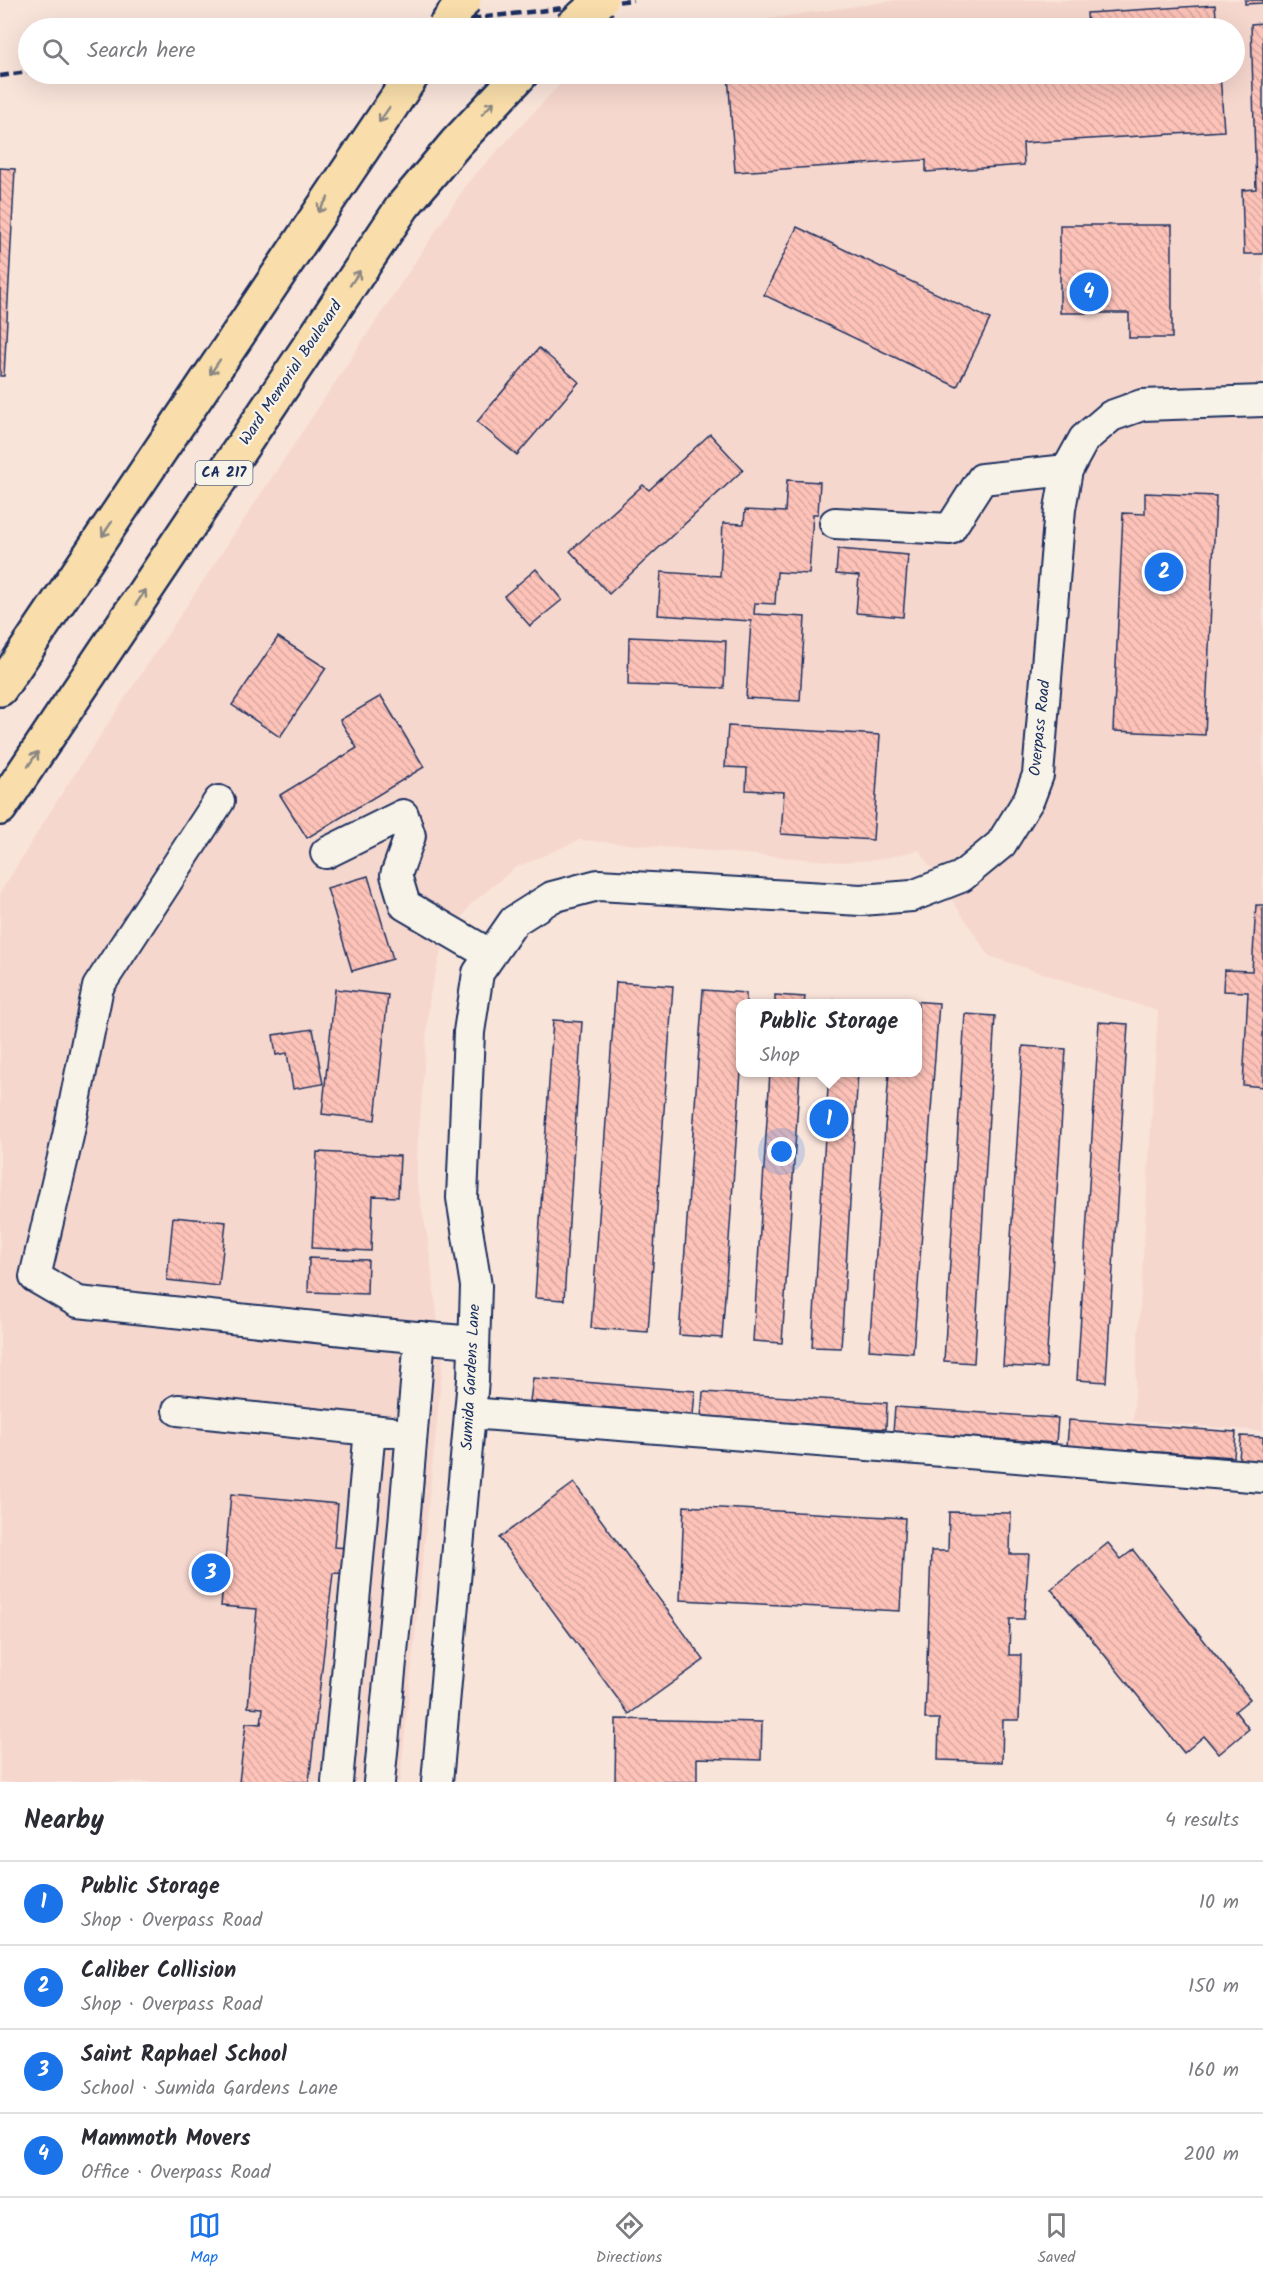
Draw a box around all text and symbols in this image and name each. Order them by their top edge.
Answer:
search box [18,18,1245,84]
text: Search here [87,34,195,69]
icon: search [39,35,72,68]
one-way arrow [481,101,496,116]
one-way arrow [378,106,390,122]
one-way arrow [317,196,329,212]
one-way arrow [349,270,361,287]
pin: 4 [1070,270,1108,314]
street label: Ward Memorial Boulevard [233,295,350,451]
one-way arrow [209,358,221,375]
road number: CA 217 [196,461,252,485]
one-way arrow [101,520,113,537]
pin: 2 [1144,550,1184,594]
one-way arrow [135,589,147,606]
street label: Overpass Road [1023,678,1058,777]
one-way arrow [27,751,39,768]
popup [736,999,922,1077]
text: Public Storage [760,1005,898,1040]
text: Shop [760,1040,800,1072]
pin: 1 [810,1096,848,1142]
your location [767,1137,796,1166]
street label: Sumida Gardens Lane [455,1303,487,1451]
pin: 3 [192,1550,230,1596]
text: Nearby [24,1800,104,1842]
text: 4 results [1165,1805,1239,1837]
text: Public Storage [81,1870,220,1905]
text: 1 [40,1887,47,1919]
text: 10 m [1199,1887,1239,1919]
text: Shop · Overpass Road [81,1905,262,1937]
text: Caliber Collision [81,1954,236,1989]
text: 2 [38,1971,49,2003]
text: 150 m [1188,1971,1239,2003]
text: Shop · Overpass Road [81,1989,262,2021]
text: Saint Raphael School [81,2038,287,2073]
text: 3 [38,2055,49,2087]
text: 160 m [1188,2055,1239,2087]
text: School · Sumida Gardens Lane [81,2073,338,2105]
text: Mammoth Movers [81,2122,251,2157]
text: 4 [38,2139,49,2171]
text: 200 m [1183,2139,1239,2171]
text: Office · Overpass Road [81,2157,270,2189]
tab: Map [188,2209,221,2270]
tab: Directions [596,2209,662,2270]
tab: Saved [1037,2209,1075,2270]

